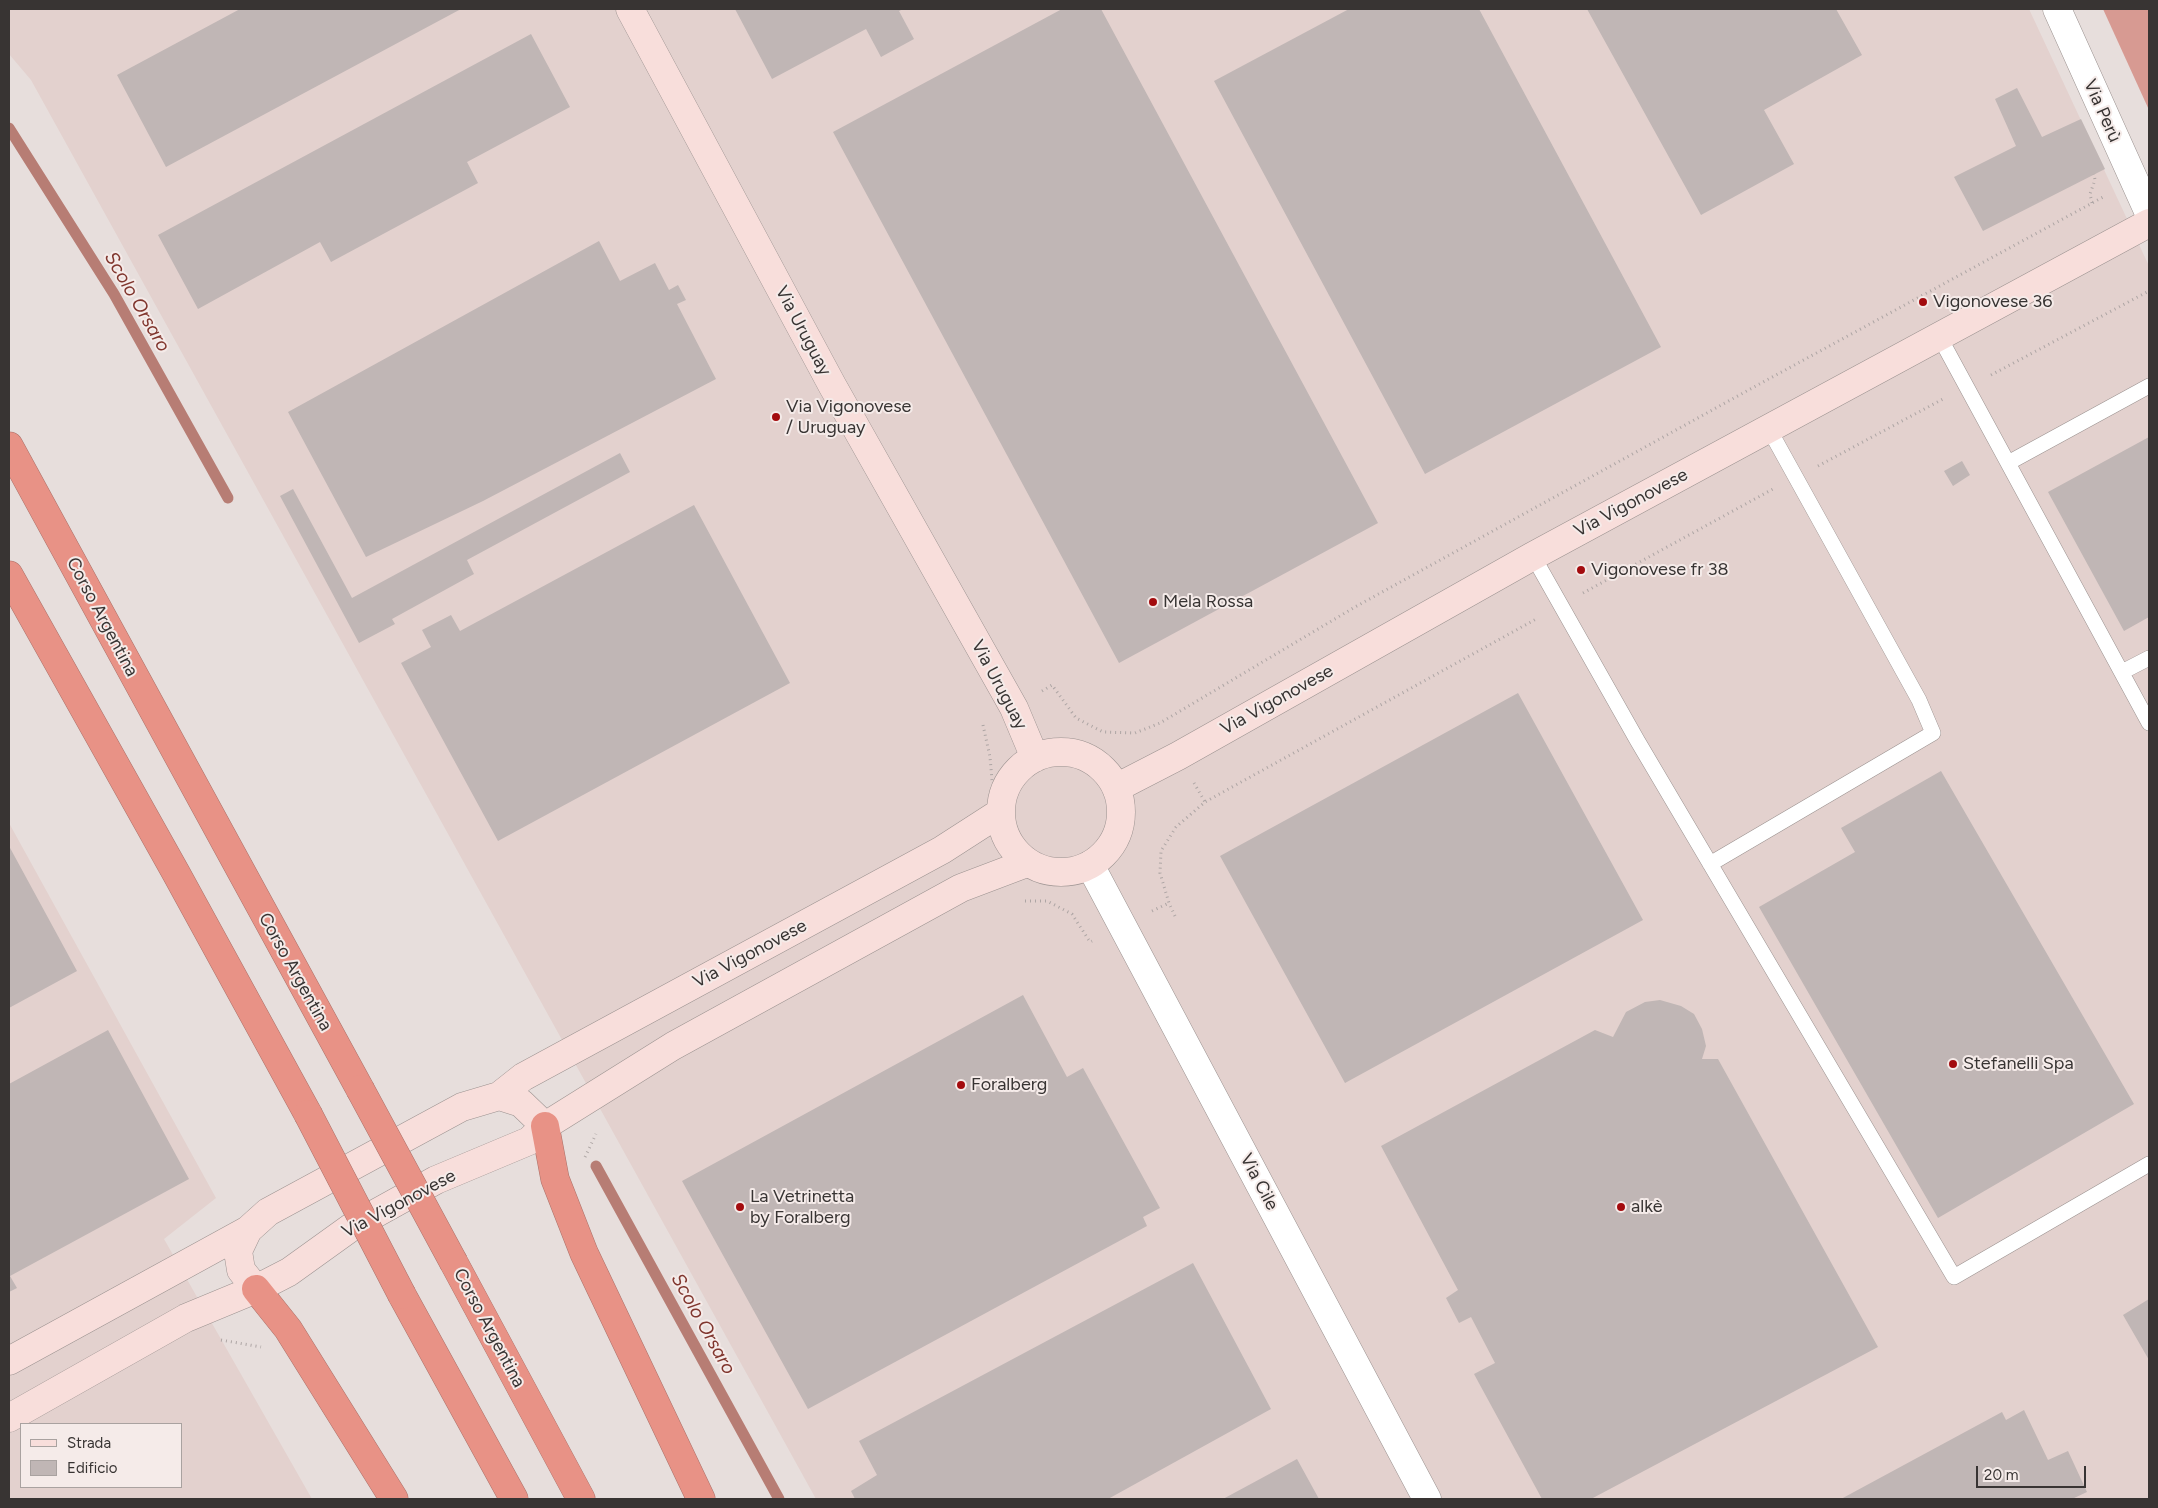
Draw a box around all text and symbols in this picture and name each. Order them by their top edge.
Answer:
street label: Via Perù [2079,76,2125,146]
water label: Scolo Orsaro [99,248,175,356]
street label: Via Uruguay [770,283,836,379]
place label: Vigonovese 36 [1933,291,2053,313]
marker: Vigonovese 36 [1917,296,1929,308]
place label: Via Vigonovese / Uruguay [786,396,911,438]
marker: Via Vigonovese / Uruguay [770,411,782,423]
street label: Via Vigonovese [1571,464,1691,542]
street label: Corso Argentina [62,554,142,680]
place label: Vigonovese fr 38 [1591,559,1729,581]
marker: Vigonovese fr 38 [1575,564,1587,576]
place label: Mela Rossa [1163,591,1253,613]
marker: Mela Rossa [1147,596,1159,608]
street label: Via Uruguay [966,637,1032,733]
street label: Via Vigonovese [1217,660,1337,740]
street label: Corso Argentina [254,909,336,1035]
street label: Via Vigonovese [690,915,810,993]
place label: Stefanelli Spa [1963,1053,2074,1075]
marker: Stefanelli Spa [1947,1058,1959,1070]
place label: Foralberg [971,1074,1047,1096]
marker: Foralberg [955,1079,967,1091]
street label: Via Cile [1235,1150,1283,1214]
street label: Via Vigonovese [339,1165,459,1243]
place label: La Vetrinetta by Foralberg [750,1186,854,1228]
place label: alkè [1631,1196,1663,1218]
marker: La Vetrinetta by Foralberg [734,1201,746,1213]
marker: alkè [1615,1201,1627,1213]
street label: Corso Argentina [449,1265,529,1391]
water label: Scolo Orsaro [666,1270,740,1378]
legend [20,1423,182,1488]
text: Strada [67,1434,111,1452]
scale bar [1978,1456,2088,1488]
text: Edificio [67,1459,117,1477]
text: 20 m [1984,1466,2018,1484]

